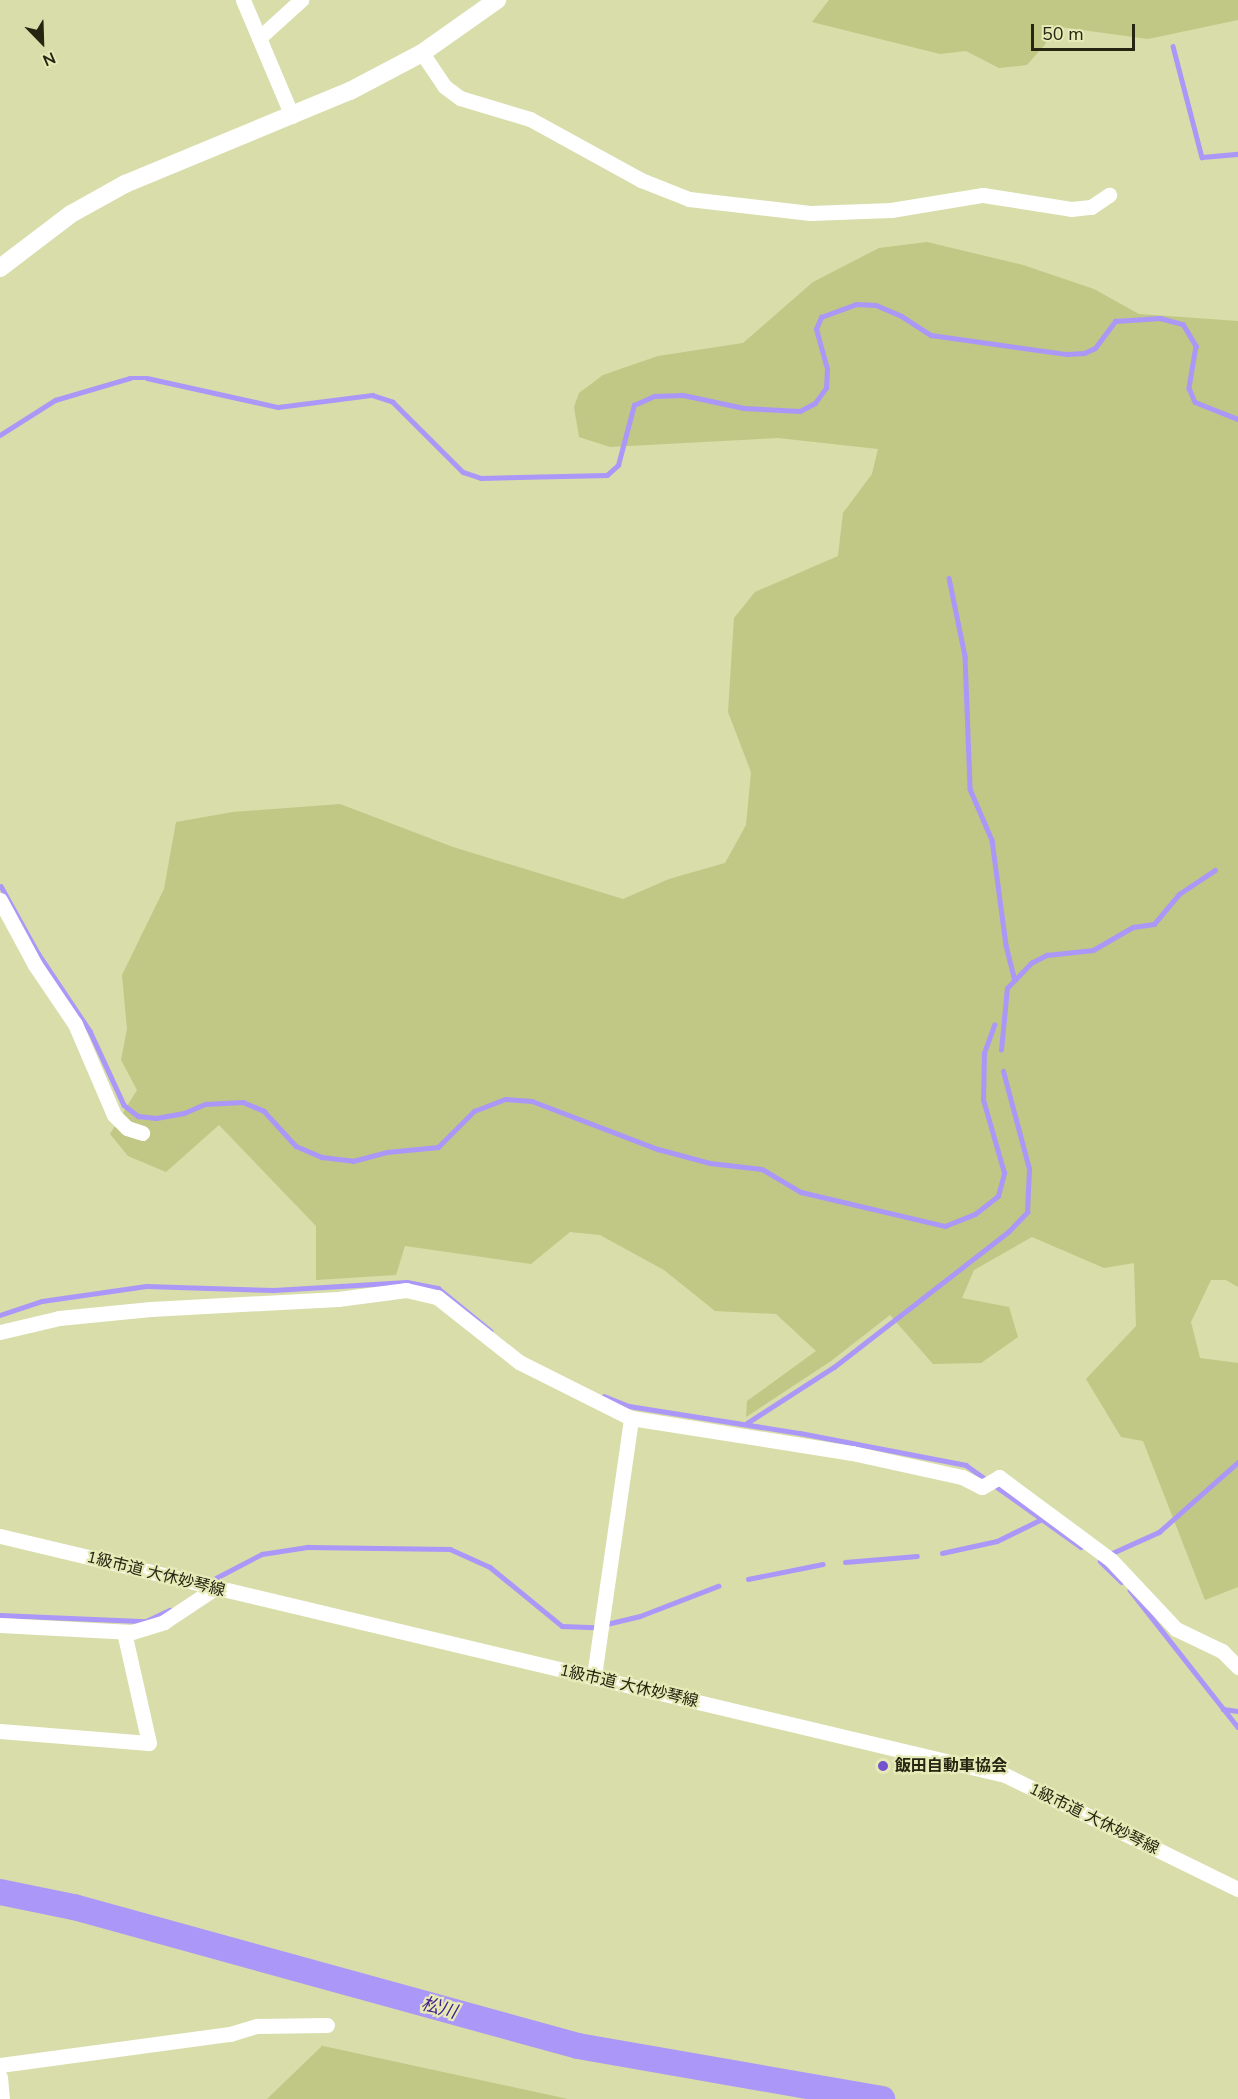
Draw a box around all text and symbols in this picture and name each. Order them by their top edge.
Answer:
north arrow [12,12,72,72]
scale bar [1034,12,1138,50]
text: 50 m [1042,22,1084,46]
text: N [39,46,59,71]
street label: 1級市道 大休妙琴線 [85,1548,227,1600]
street label: 1級市道 大休妙琴線 [558,1661,700,1711]
place label: 飯田自動車協会 [895,1756,1007,1776]
marker: 飯田自動車協会 [876,1759,890,1773]
street label: 1級市道 大休妙琴線 [1026,1779,1162,1859]
water label: 松川 [419,1993,459,2023]

